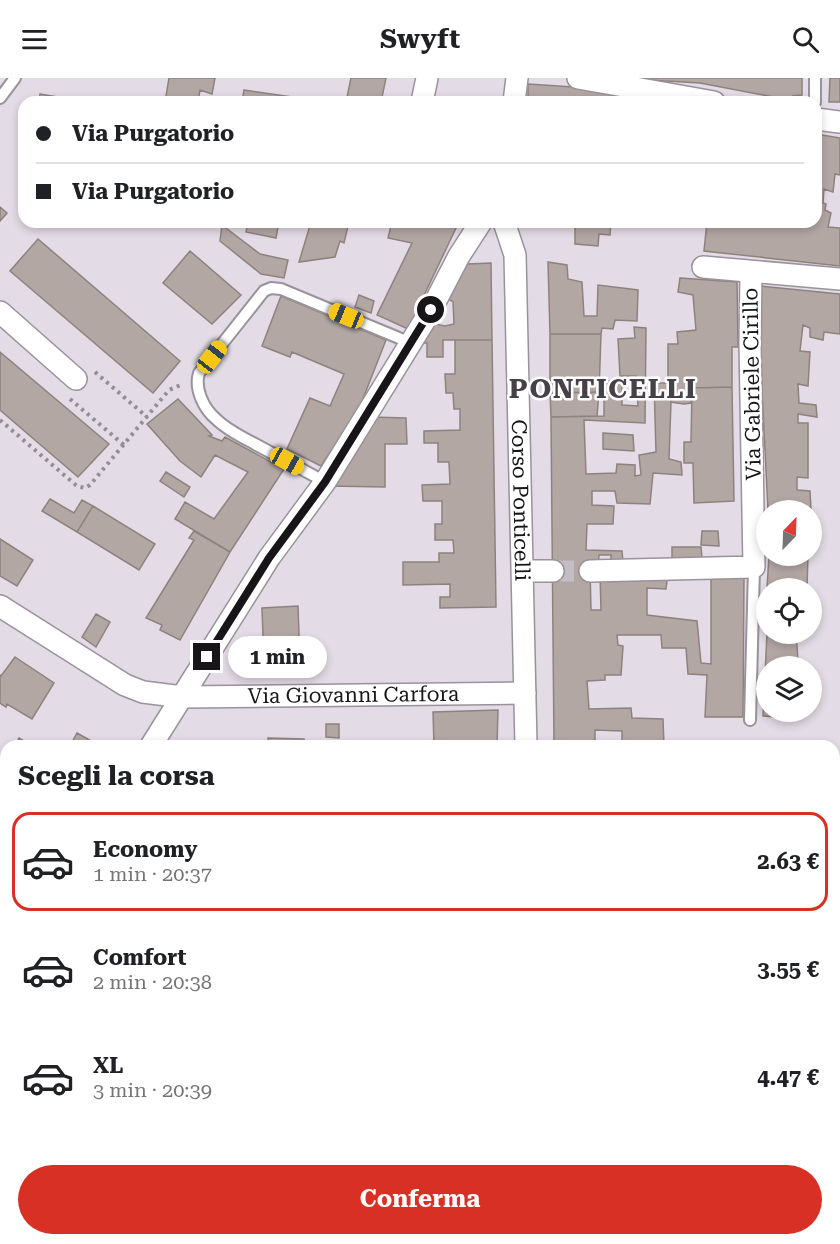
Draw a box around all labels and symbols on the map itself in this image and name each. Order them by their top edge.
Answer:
street label: Via Gabriele Cirillo [738,287,766,481]
route start [417,296,444,323]
car [326,301,366,331]
car [194,337,230,377]
district label: PONTICELLI [509,373,697,405]
street label: Corso Ponticelli [507,419,534,582]
car [267,444,307,478]
north arrow [756,500,822,566]
callout: 1 min [228,636,327,678]
route end [193,643,220,670]
street label: Via Giovanni Carfora [247,682,460,708]

